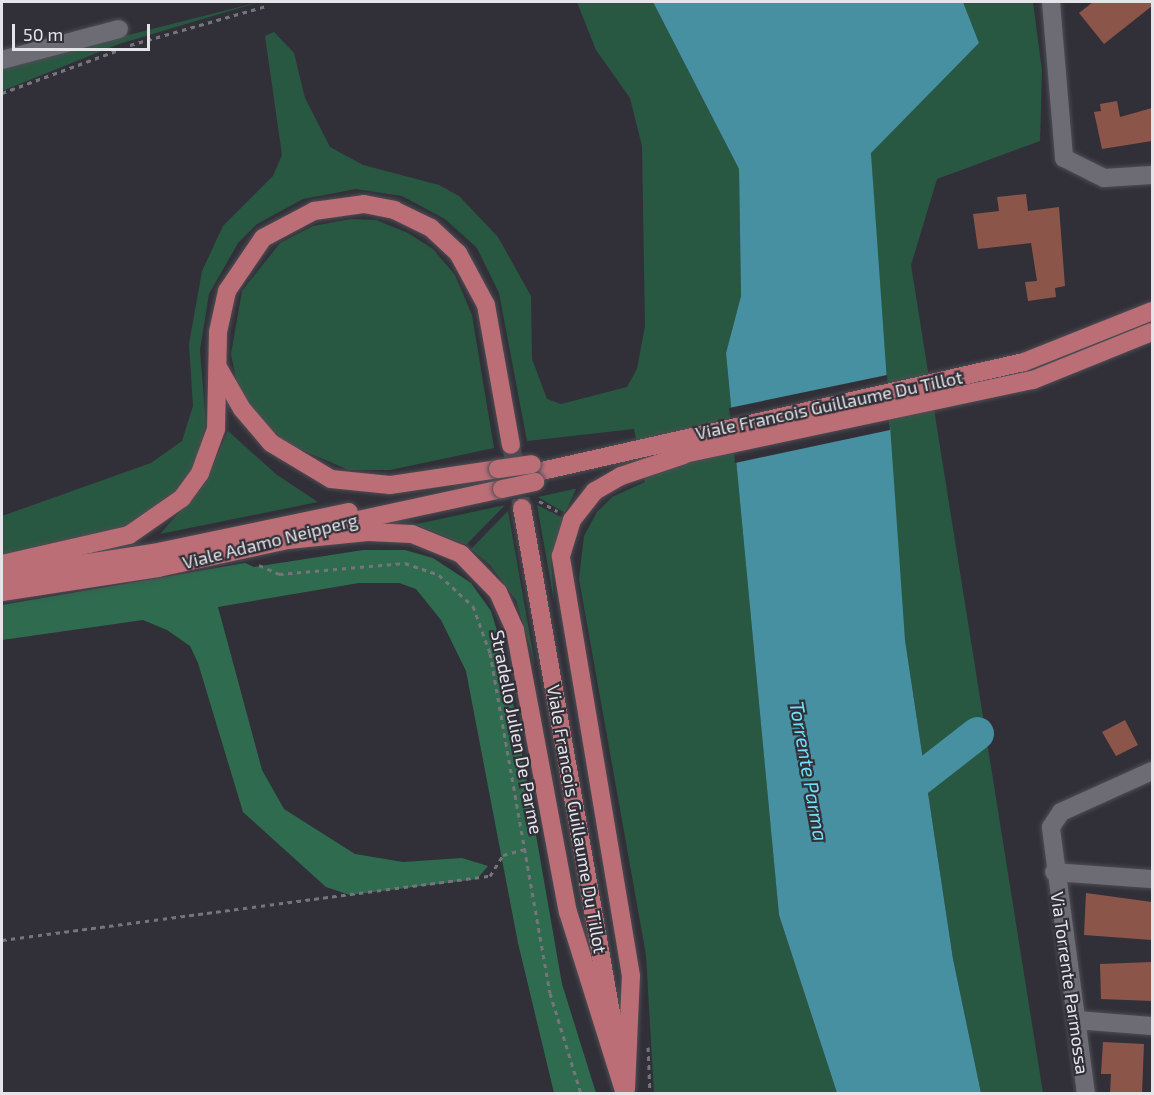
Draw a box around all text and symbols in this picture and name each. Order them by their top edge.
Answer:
scale bar [15,12,153,50]
text: 50 m [23,23,63,45]
street label: Viale Francois Guillaume Du Tillot [693,366,965,444]
street label: Viale Adamo Neipperg [180,509,360,573]
street label: Stradello Julien De Parme [487,628,547,836]
street label: Viale Francois Guillaume Du Tillot [543,683,611,955]
water label: Torrente Parma [785,699,833,843]
street label: Via Torrente Parmossa [1046,890,1094,1076]

